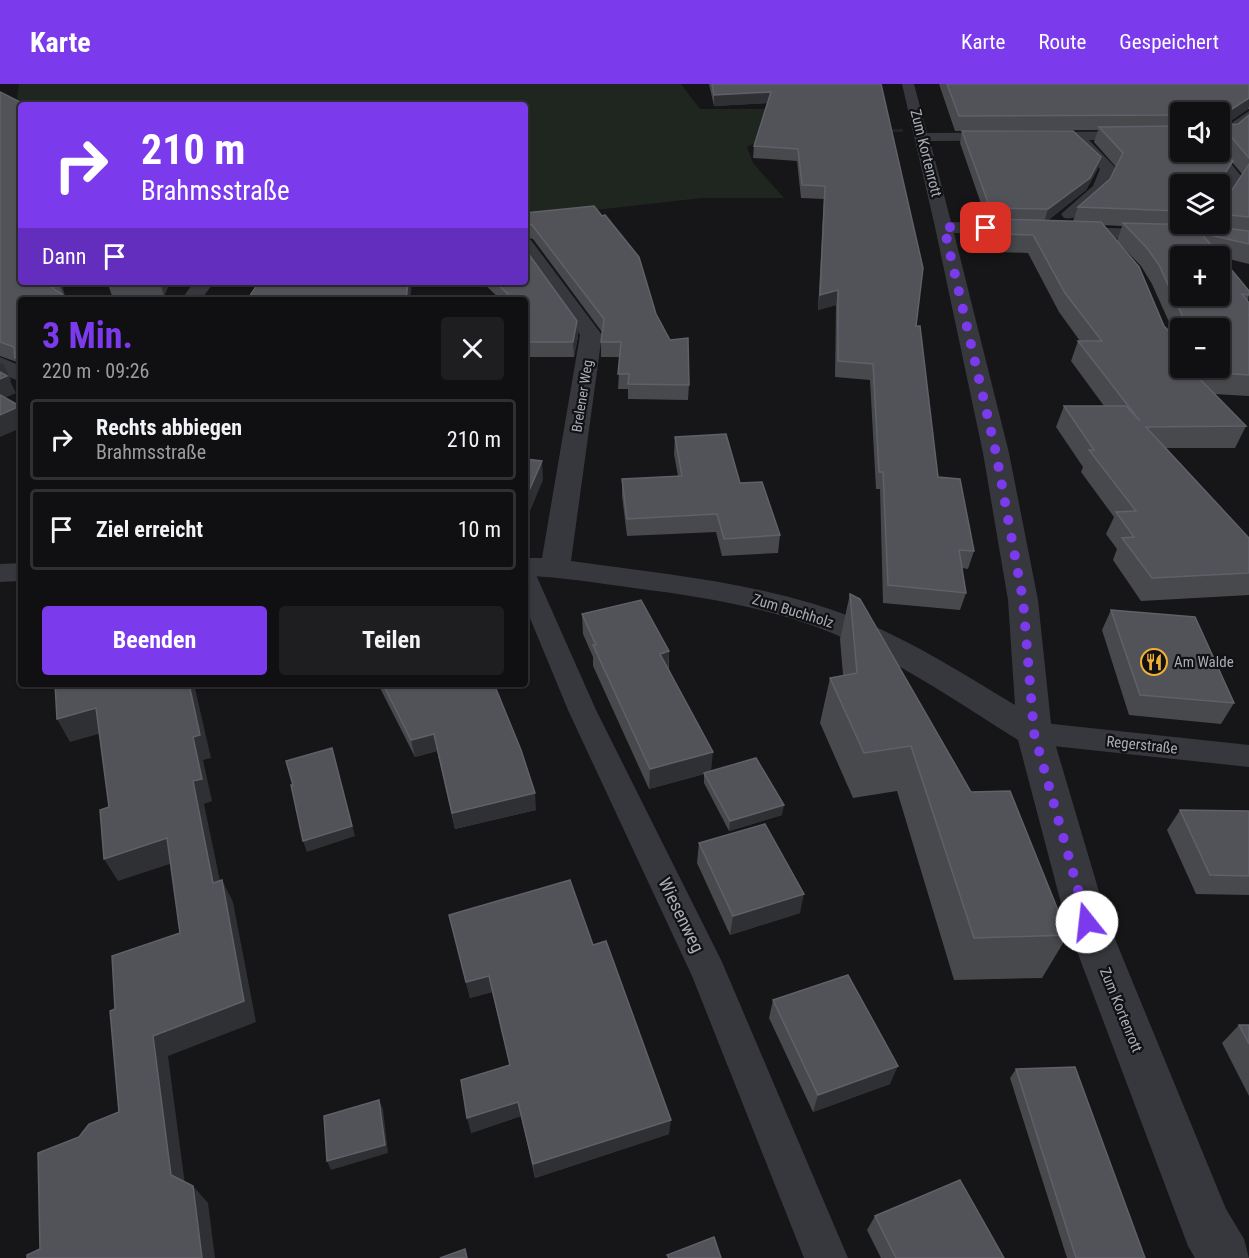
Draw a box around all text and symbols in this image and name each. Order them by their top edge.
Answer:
text: Karte [30,26,91,59]
text: Karte [961,30,1005,54]
text: Route [1038,30,1086,54]
text: Gespeichert [1119,30,1219,54]
map controls [1170,102,1230,378]
button: sound [1170,102,1230,162]
street label: Zum Kortenrott [906,107,946,199]
text: 210 m [141,125,246,174]
icon: right [42,126,120,204]
button: layers [1170,174,1230,234]
text: Brahmsstraße [141,175,290,207]
pin [960,202,1011,253]
icon: arrive [969,211,1002,244]
icon: arrive [98,240,131,273]
text: Dann [42,244,86,269]
button: + [1170,246,1230,306]
text: 3 Min. [42,315,133,357]
button: close [441,317,504,380]
button: − [1170,318,1230,378]
text: 220 m · 09:26 [42,359,149,383]
street label: Brelener Weg [568,359,596,433]
text: Rechts abbiegen [96,415,242,440]
icon: right [45,423,78,456]
text: 210 m [447,427,501,452]
text: Brahmsstraße [96,440,206,464]
icon: arrive [45,513,78,546]
text: Ziel erreicht [96,517,203,542]
text: 10 m [458,517,501,542]
street label: Zum Buchholz [750,590,836,632]
button: Beenden [42,606,267,675]
button: Teilen [279,606,504,675]
restaurant icon: Am Walde [1139,647,1169,677]
place label: Am Walde [1174,653,1234,671]
street label: Regerstraße [1105,732,1179,758]
street label: Wiesenweg [654,874,709,956]
position arrow [1055,890,1119,954]
street label: Zum Kortenrott [1096,965,1146,1055]

